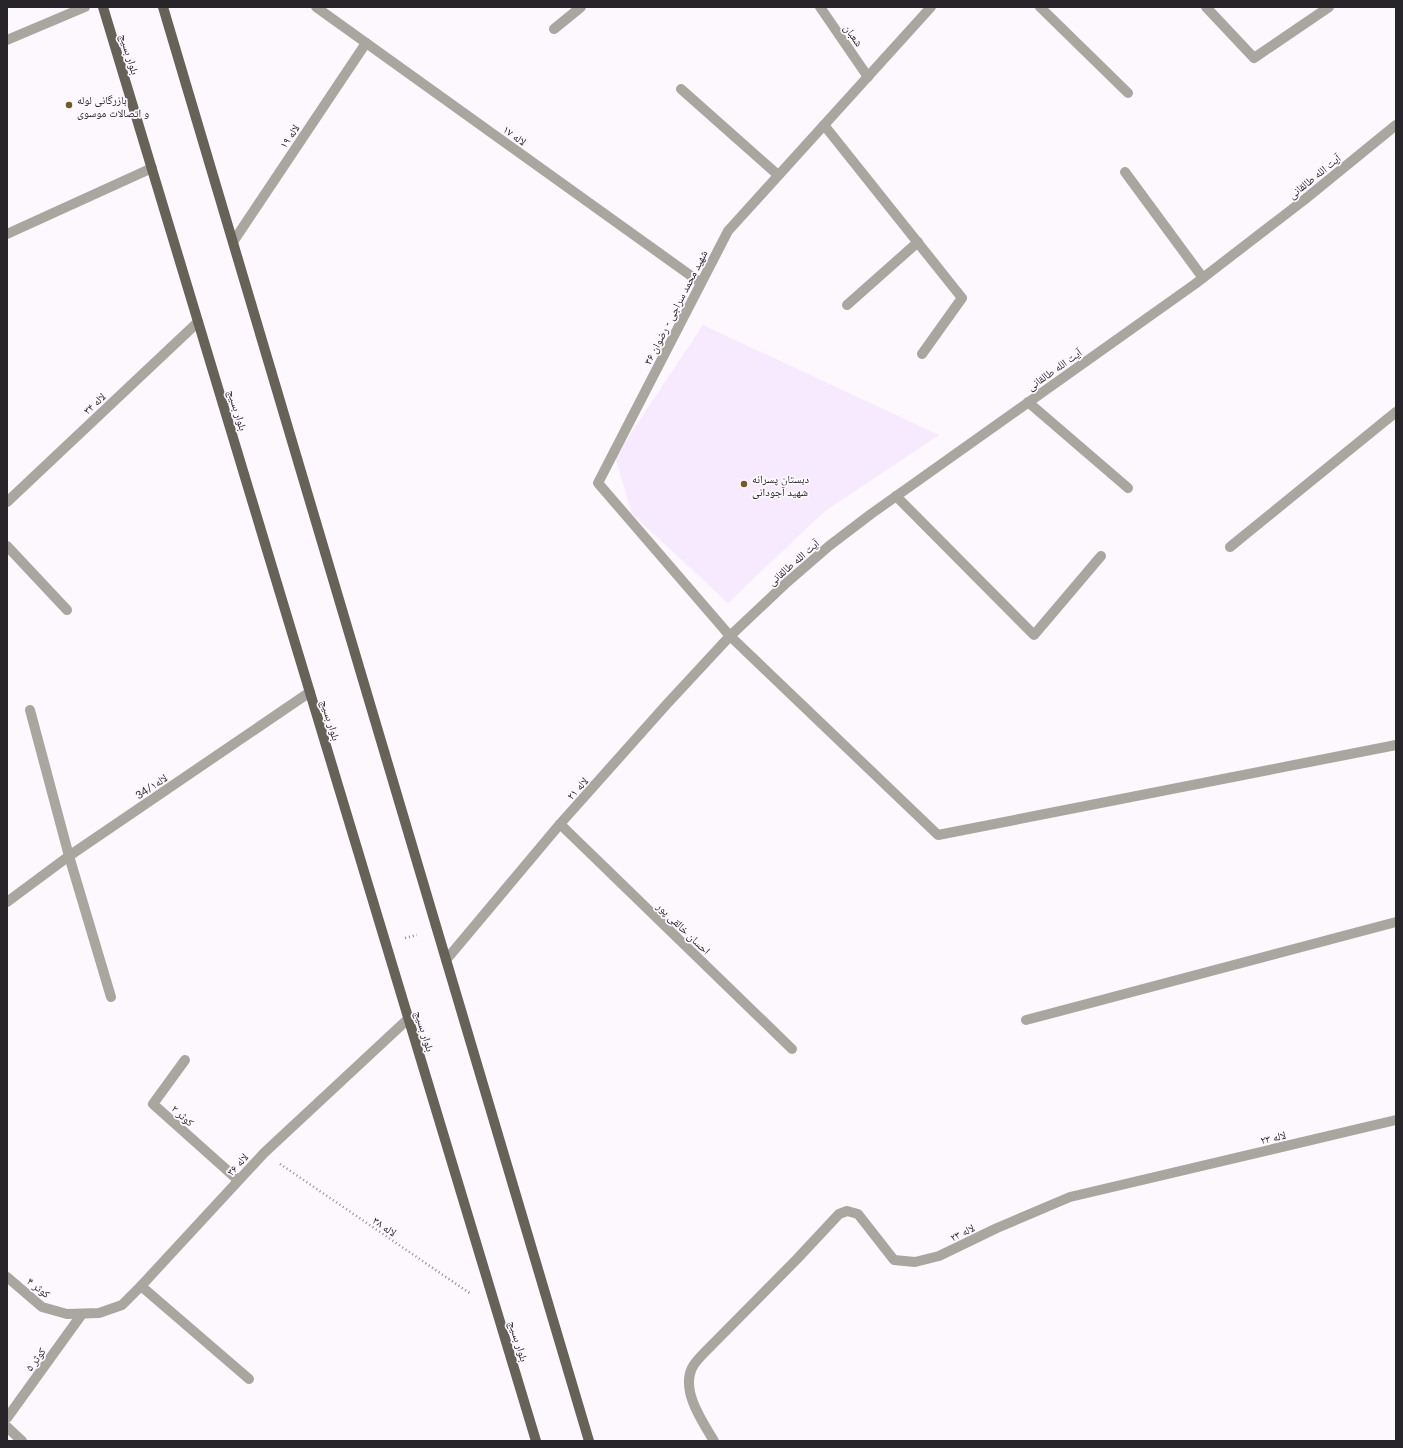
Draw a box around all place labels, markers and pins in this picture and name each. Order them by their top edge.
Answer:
place label: بازرگانی لوله و اتصالات موسوی [77,93,149,120]
marker: بازرگانی لوله و اتصالات موسوی [64,100,74,110]
place label: دبستان پسرانه شهید آجودانی [752,472,809,499]
marker: دبستان پسرانه شهید آجودانی [739,479,749,489]

